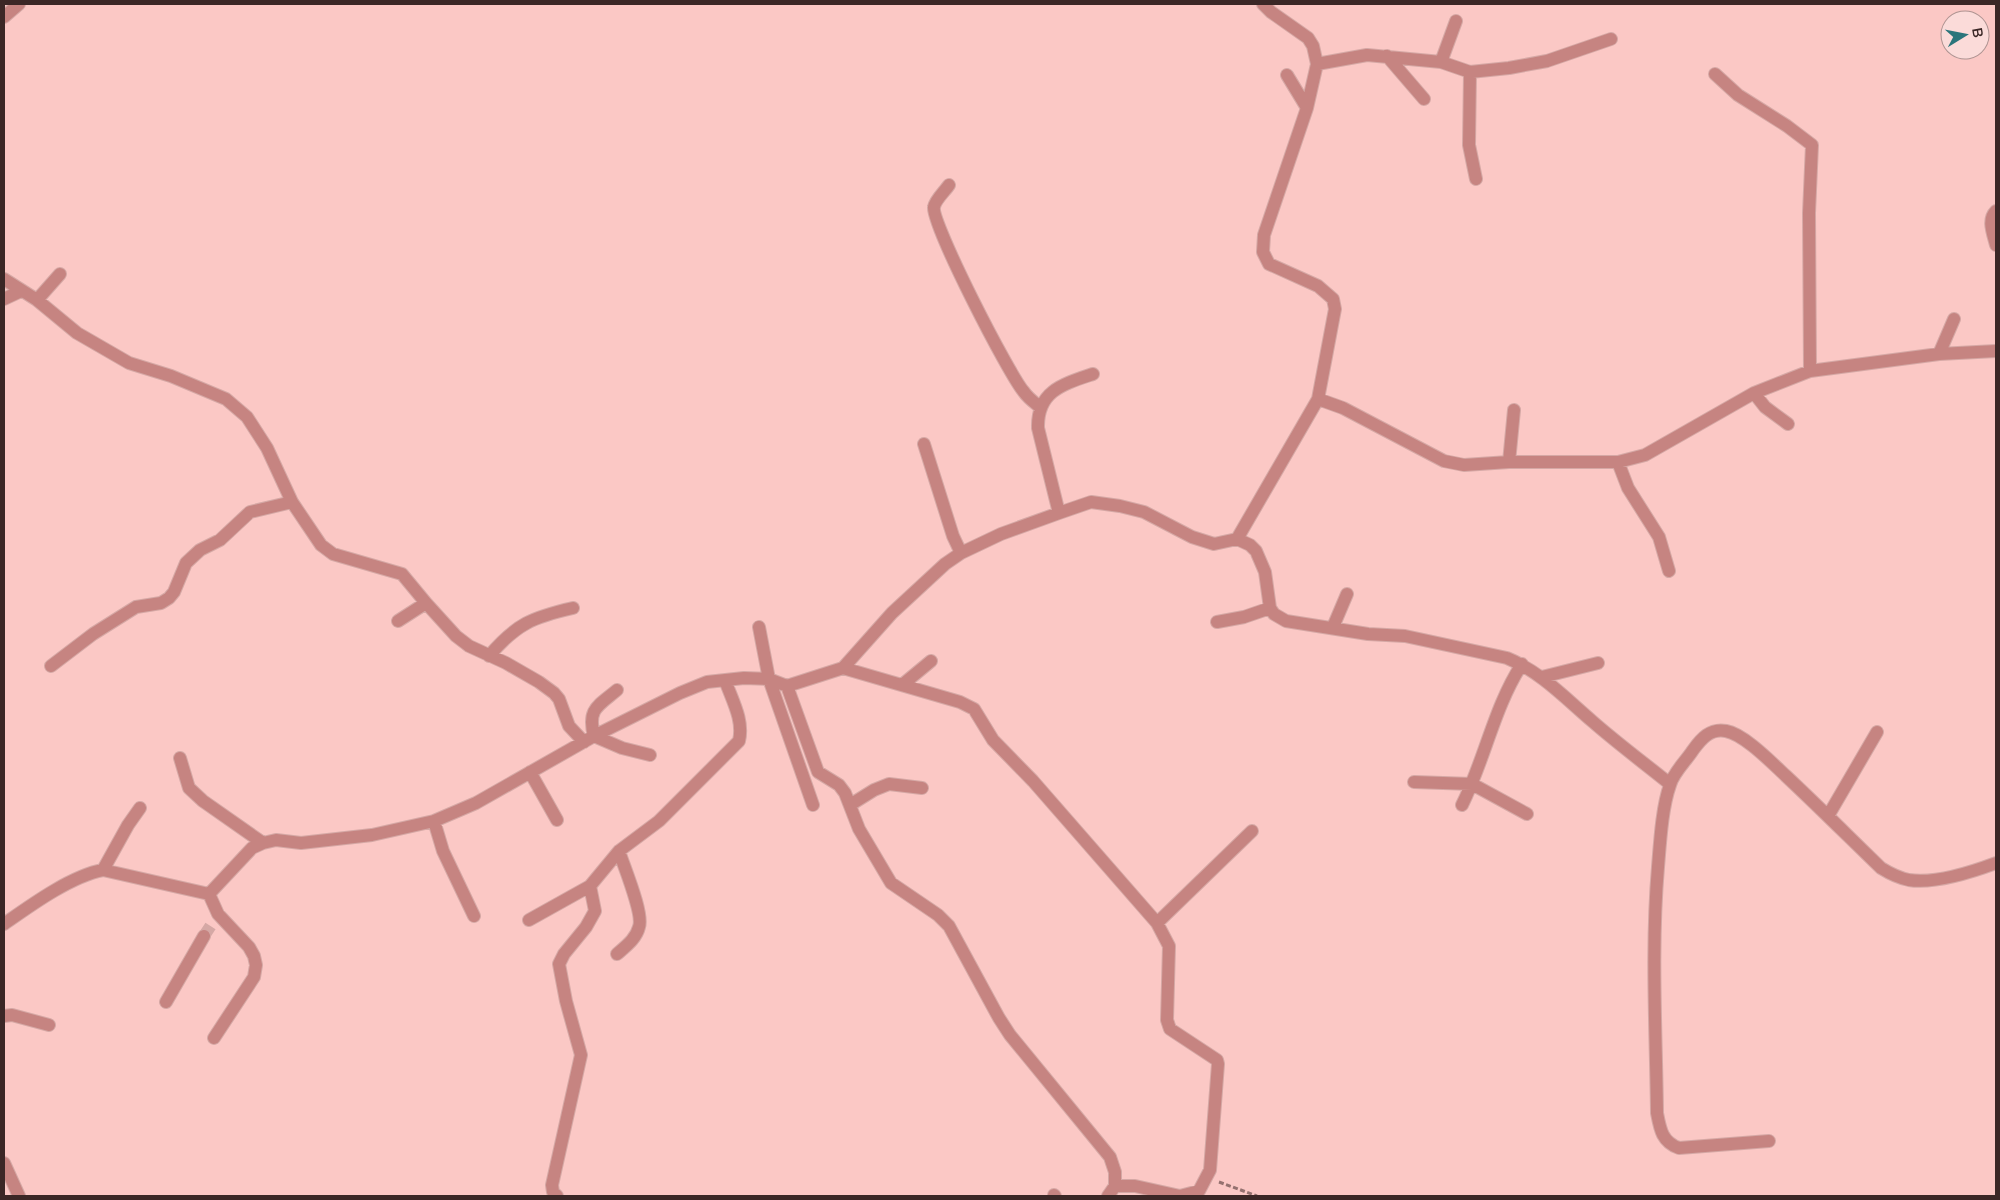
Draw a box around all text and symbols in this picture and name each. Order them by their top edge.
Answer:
north arrow [1940,10,1990,60]
text: B [1968,26,1988,39]

